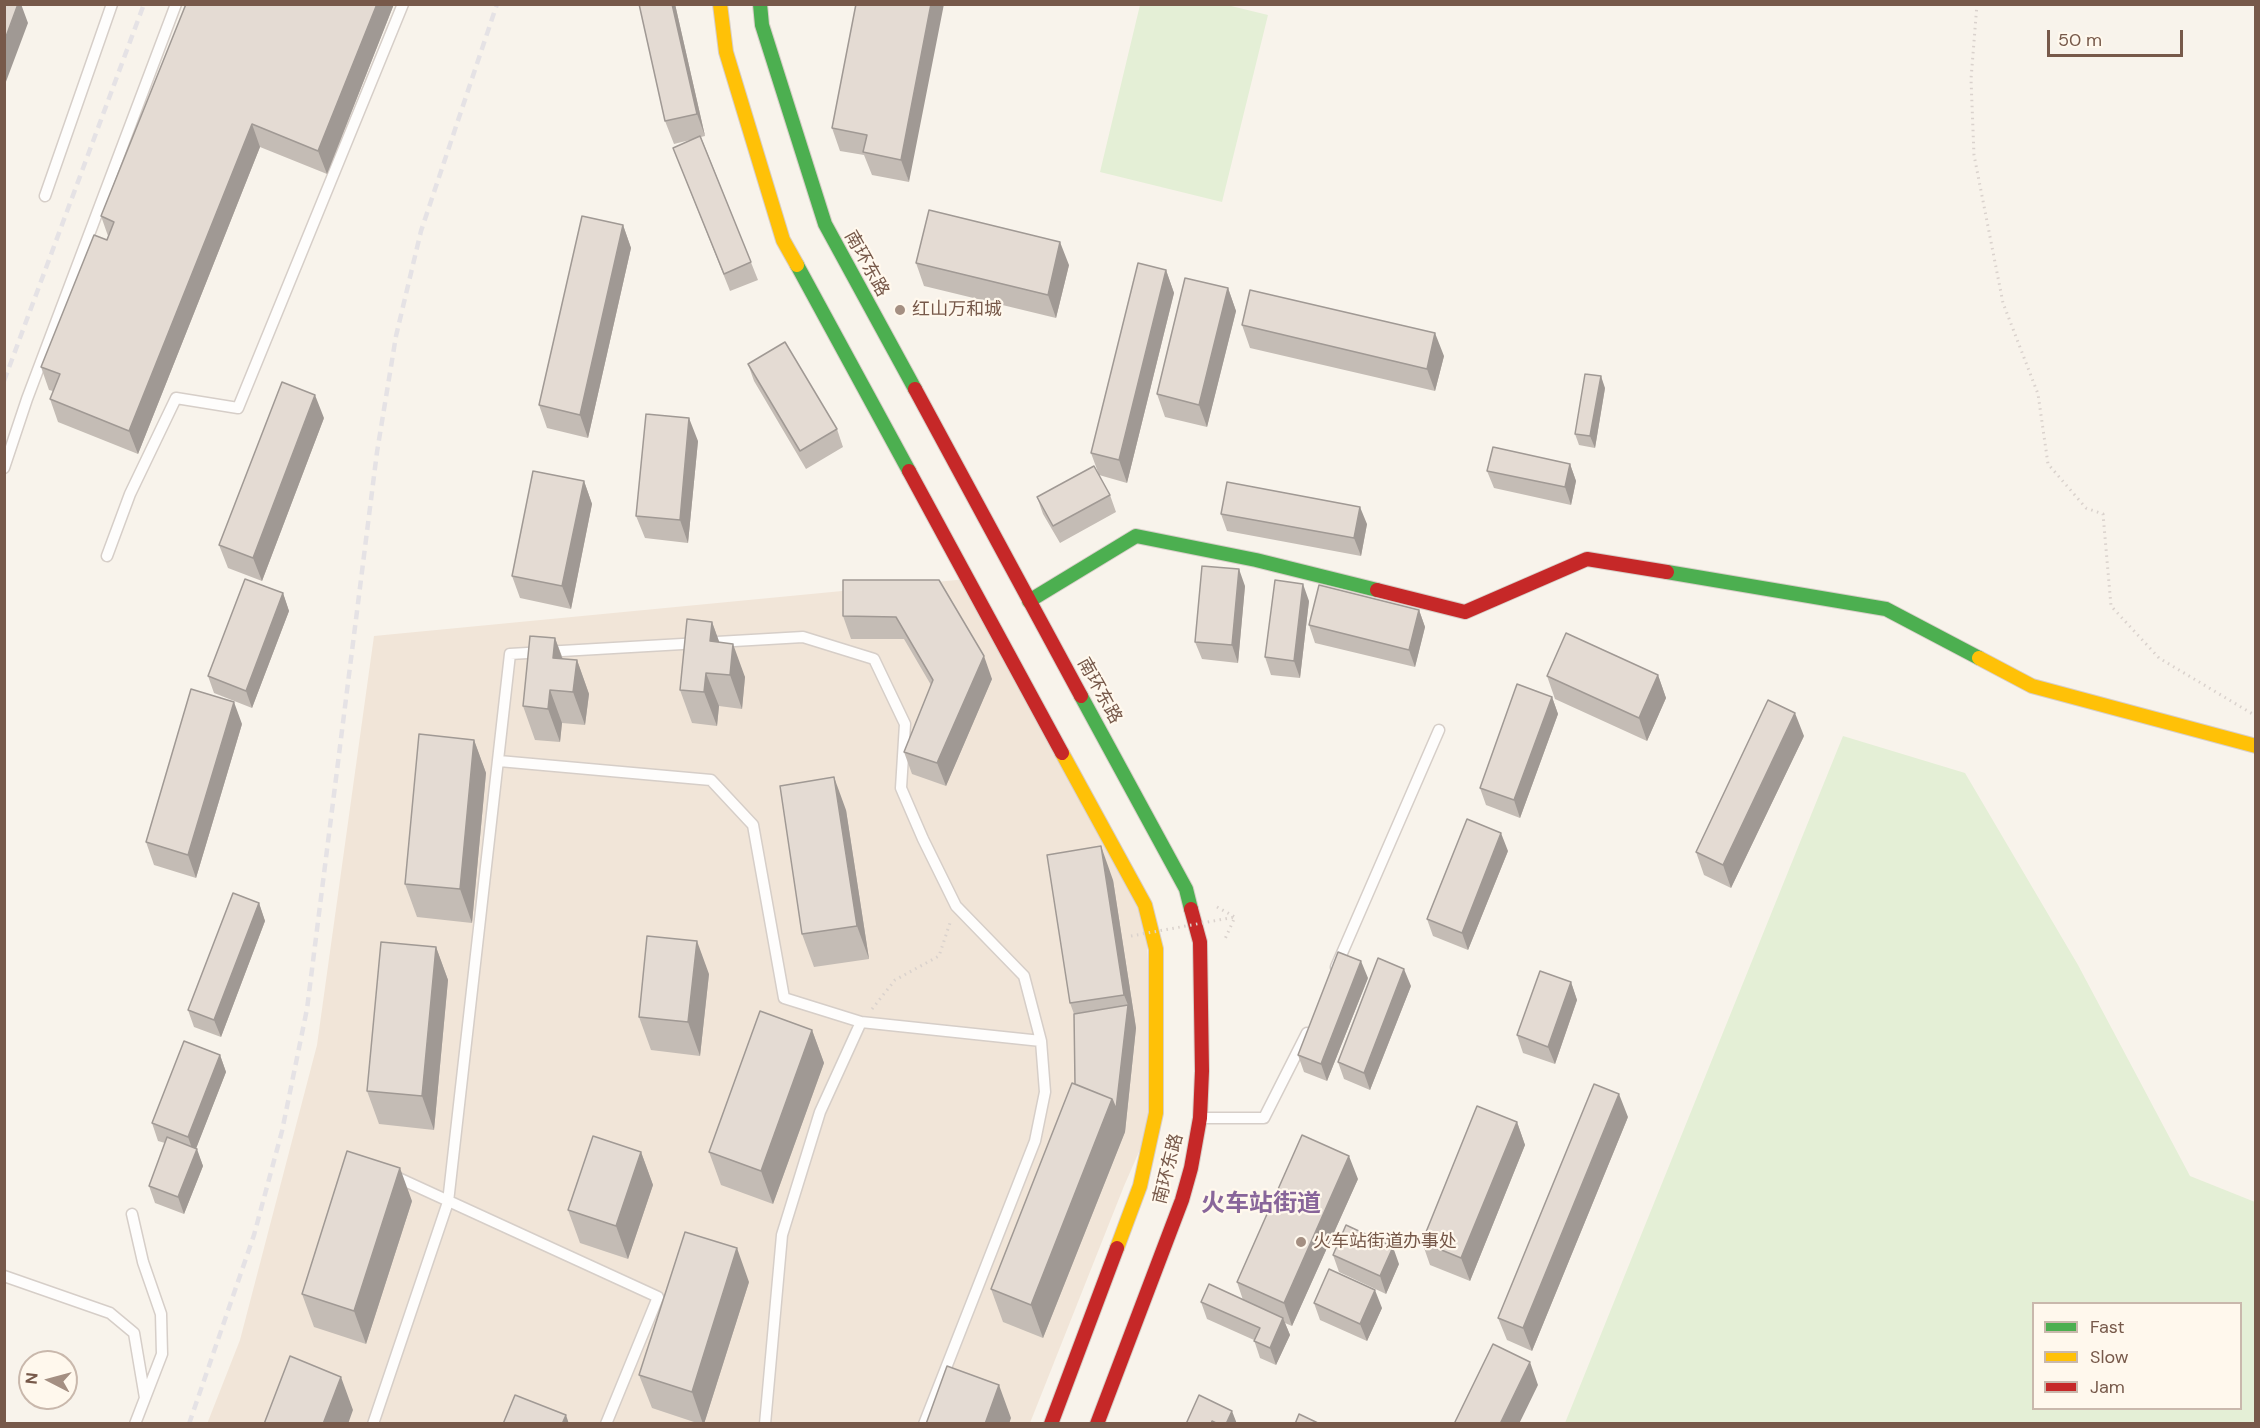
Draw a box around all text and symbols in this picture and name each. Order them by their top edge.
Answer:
scale bar [2050,18,2186,56]
text: 50 m [2058,28,2102,52]
street label: 南环东路 [839,227,893,301]
place label: 红山万和城 [912,299,1002,321]
marker: 红山万和城 [893,303,907,317]
street label: 南环东路 [1072,654,1126,728]
street label: 南环东路 [1150,1131,1188,1207]
district label: 火车站街道 [1201,1191,1321,1219]
place label: 火车站街道办事处 [1313,1231,1457,1253]
marker: 火车站街道办事处 [1294,1235,1308,1249]
legend [2032,1302,2242,1410]
text: Fast [2090,1315,2125,1339]
text: Slow [2090,1345,2129,1369]
north arrow [18,1350,78,1410]
text: N [21,1371,43,1385]
text: Jam [2090,1375,2125,1399]

